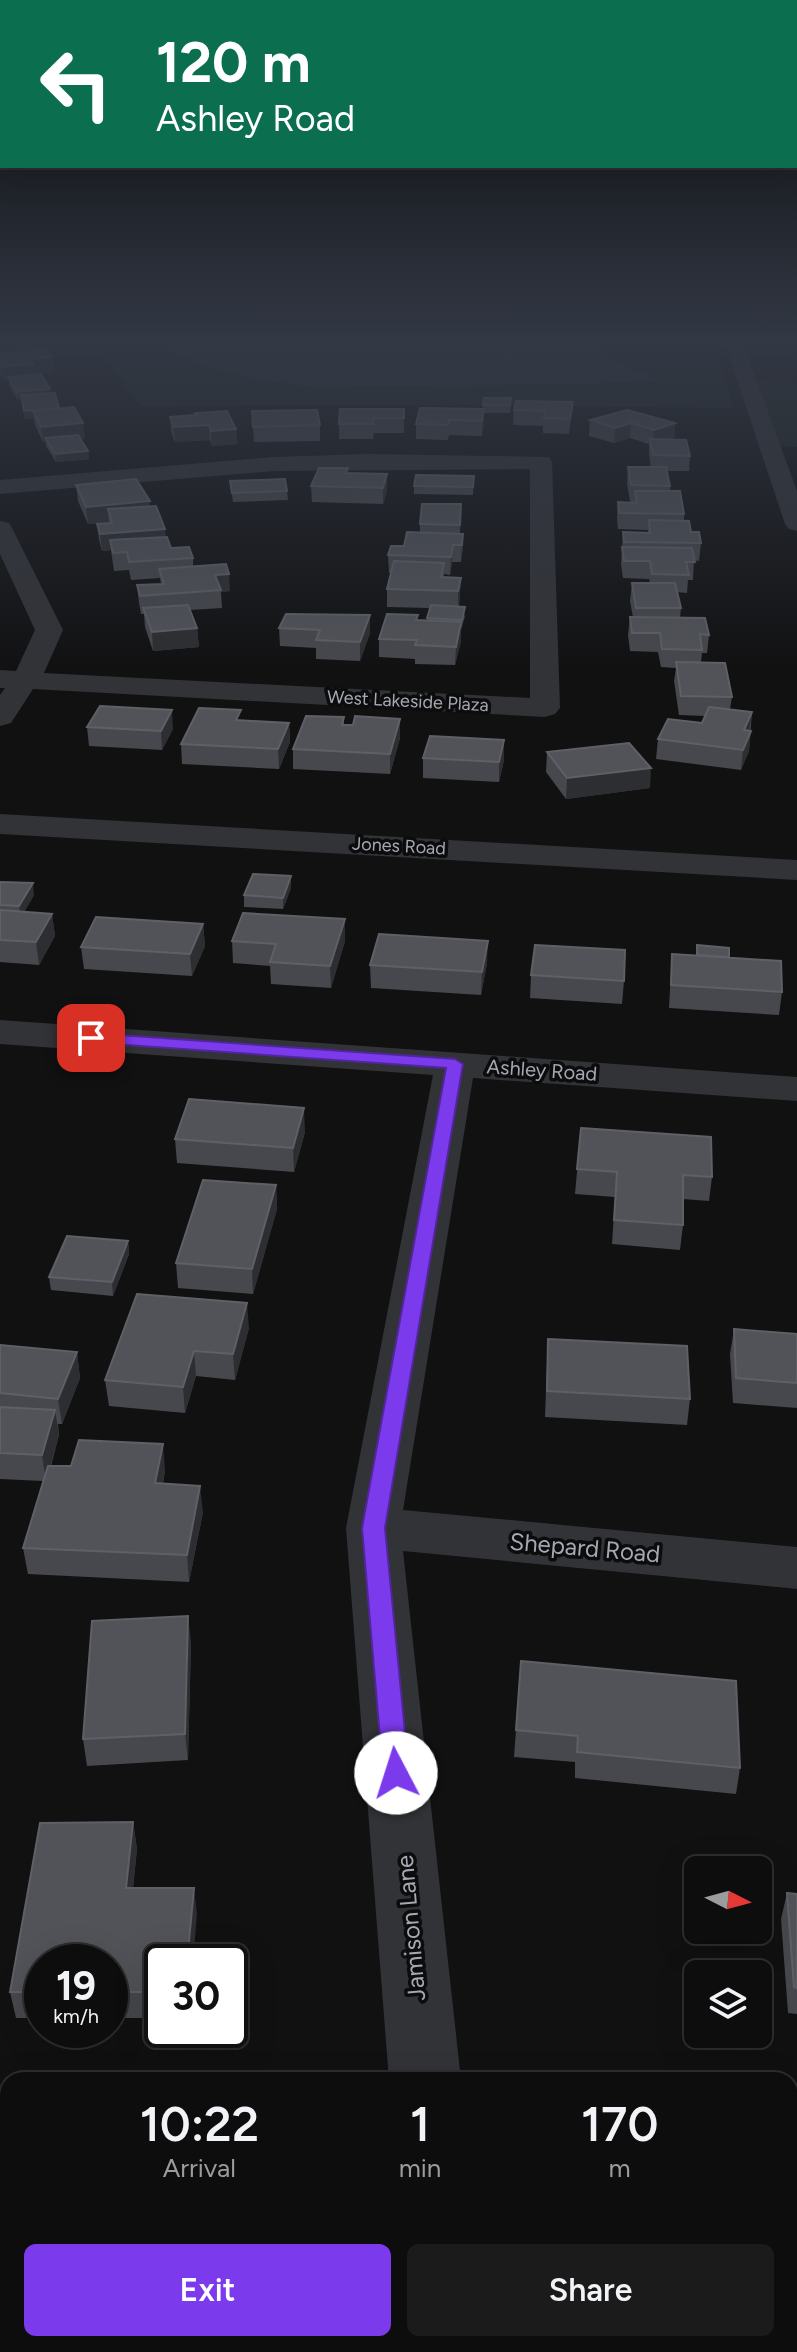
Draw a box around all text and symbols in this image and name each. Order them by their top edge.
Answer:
text: 120 m [156,29,311,96]
icon: left [24,32,128,136]
text: Ashley Road [156,97,355,140]
street label: West Lakeside Plaza [327,686,489,716]
street label: Jones Road [352,833,446,859]
pin [57,1004,125,1072]
icon: arrive [69,1016,113,1060]
street label: Ashley Road [486,1054,598,1086]
street label: Shepard Road [509,1526,662,1569]
position arrow [354,1731,438,1815]
street label: Jamison Lane [390,1854,431,2002]
north arrow [684,1856,772,1944]
map controls [684,1856,772,2048]
speed limit sign: 30 [144,1944,248,2048]
button: layers [684,1960,772,2048]
text: 19 [56,1962,96,2010]
text: km/h [53,2004,99,2028]
text: 10:22 [140,2095,259,2153]
text: 1 [410,2095,430,2153]
text: 170 [581,2095,658,2153]
text: Arrival [163,2152,236,2184]
text: min [399,2152,441,2184]
text: m [609,2152,631,2184]
button: Exit [24,2244,391,2336]
button: Share [407,2244,774,2336]

